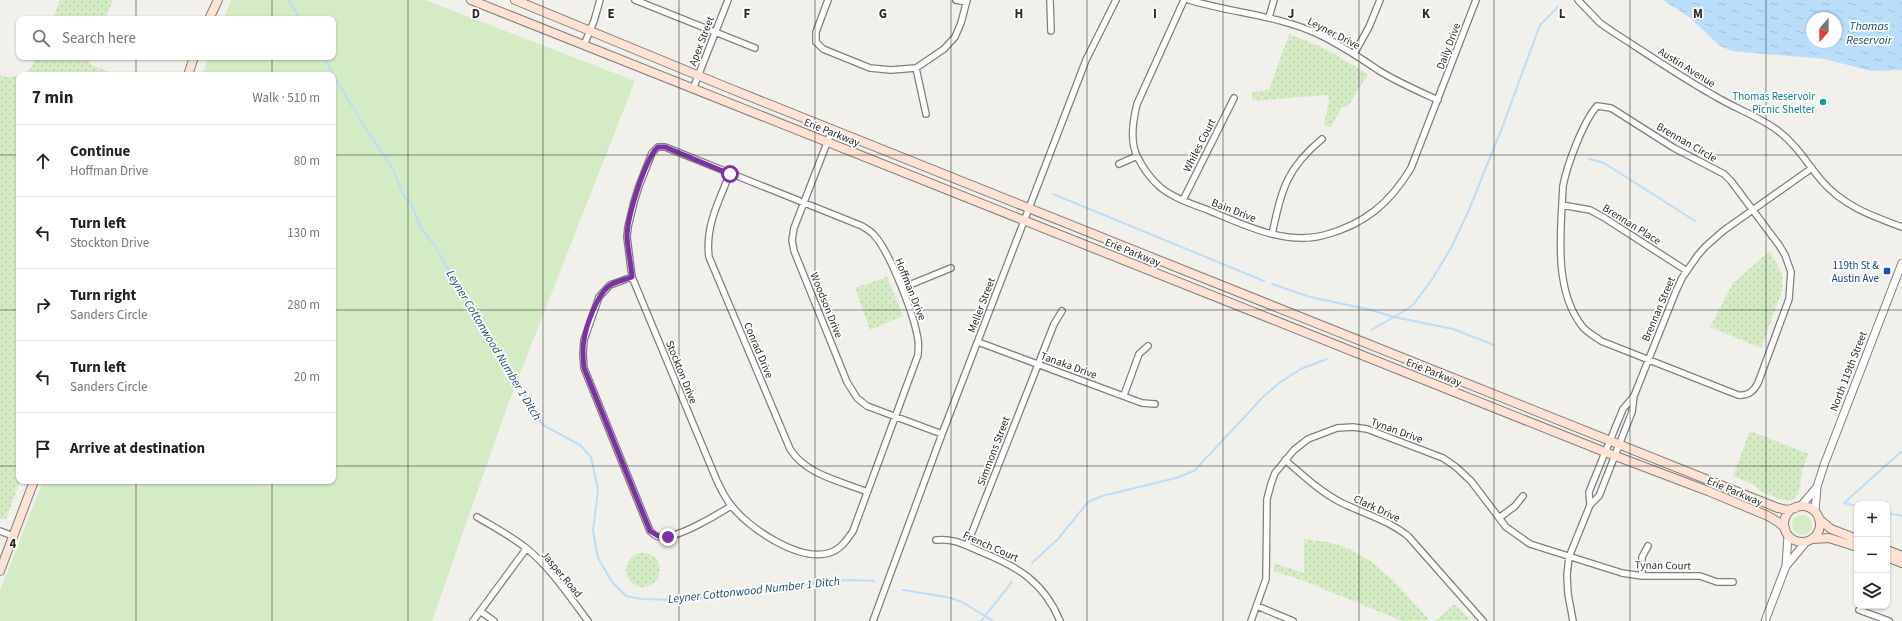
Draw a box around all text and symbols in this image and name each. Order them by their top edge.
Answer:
text: D [472,5,480,23]
text: E [607,5,615,23]
text: F [744,5,751,23]
text: G [879,5,887,23]
text: H [1015,5,1023,23]
text: I [1153,5,1157,23]
text: J [1288,5,1294,23]
text: K [1422,5,1431,23]
text: L [1559,5,1566,23]
text: M [1693,5,1703,23]
north arrow [1806,12,1842,48]
street label: Apex Street [685,14,718,68]
street label: Leyner Drive [1305,14,1363,53]
search box [16,16,336,60]
water label: Thomas Reservoir [1846,18,1893,49]
street label: Daily Drive [1433,20,1464,72]
icon: search [30,27,52,49]
text: Search here [62,28,136,49]
street label: Austin Avenue [1655,44,1719,91]
text: 7 min [32,86,73,110]
text: Walk · 510 m [252,89,320,107]
place label: Thomas Reservoir Picnic Shelter [1732,89,1815,117]
marker: Thomas Reservoir Picnic Shelter [1818,97,1828,107]
street label: Erie Parkway [802,114,862,150]
street label: Whiles Court [1180,116,1219,175]
street label: Brennan Circle [1654,119,1720,166]
text: Continue [70,141,130,162]
icon: ahead [32,150,54,172]
text: 80 m [294,152,320,170]
text: Hoffman Drive [70,162,148,180]
route start [721,165,739,183]
street label: Bain Drive [1209,195,1259,226]
street label: Brennan Place [1600,201,1664,249]
text: Turn left [70,213,126,234]
icon: left [32,222,54,244]
text: 130 m [287,224,320,242]
text: Stockton Drive [70,234,149,252]
street label: Erie Parkway [1103,234,1163,270]
street label: Hoffman Drive [891,256,930,323]
place label: 119th St & Austin Ave [1832,258,1880,286]
marker: 119th St & Austin Ave [1882,266,1892,276]
water label: Leyner Cottonwood Number 1 Ditch [442,267,545,424]
street label: Woodson Drive [807,270,847,341]
street label: Brennan Street [1638,274,1679,344]
street label: Meller Street [964,275,999,335]
text: Turn right [70,285,136,306]
icon: right [32,294,54,316]
text: 280 m [287,296,320,314]
text: Sanders Circle [70,306,147,324]
street label: Conrad Drive [740,320,777,381]
street label: North 119th Street [1826,329,1871,413]
street label: Stockton Drive [662,338,701,407]
street label: Tanaka Drive [1038,348,1100,383]
street label: Erie Parkway [1404,354,1464,390]
text: Turn left [70,357,126,378]
icon: left [32,366,54,388]
text: 20 m [294,368,320,386]
text: Sanders Circle [70,378,147,396]
street label: Simmons Street [973,414,1014,488]
street label: Tynan Drive [1369,414,1425,447]
icon: arrive [32,438,54,460]
text: Arrive at destination [70,438,205,459]
street label: Erie Parkway [1705,473,1765,510]
street label: Clark Drive [1351,491,1403,526]
map controls [1854,501,1890,609]
button: + [1854,501,1890,537]
route end [659,528,677,546]
street label: French Court [961,528,1021,565]
text: 4 [10,535,17,553]
button: − [1854,537,1890,573]
street label: Jasper Road [538,548,586,601]
street label: Tynan Court [1635,558,1692,573]
water label: Leyner Cottonwood Number 1 Ditch [667,573,841,608]
button: layers [1854,573,1890,609]

